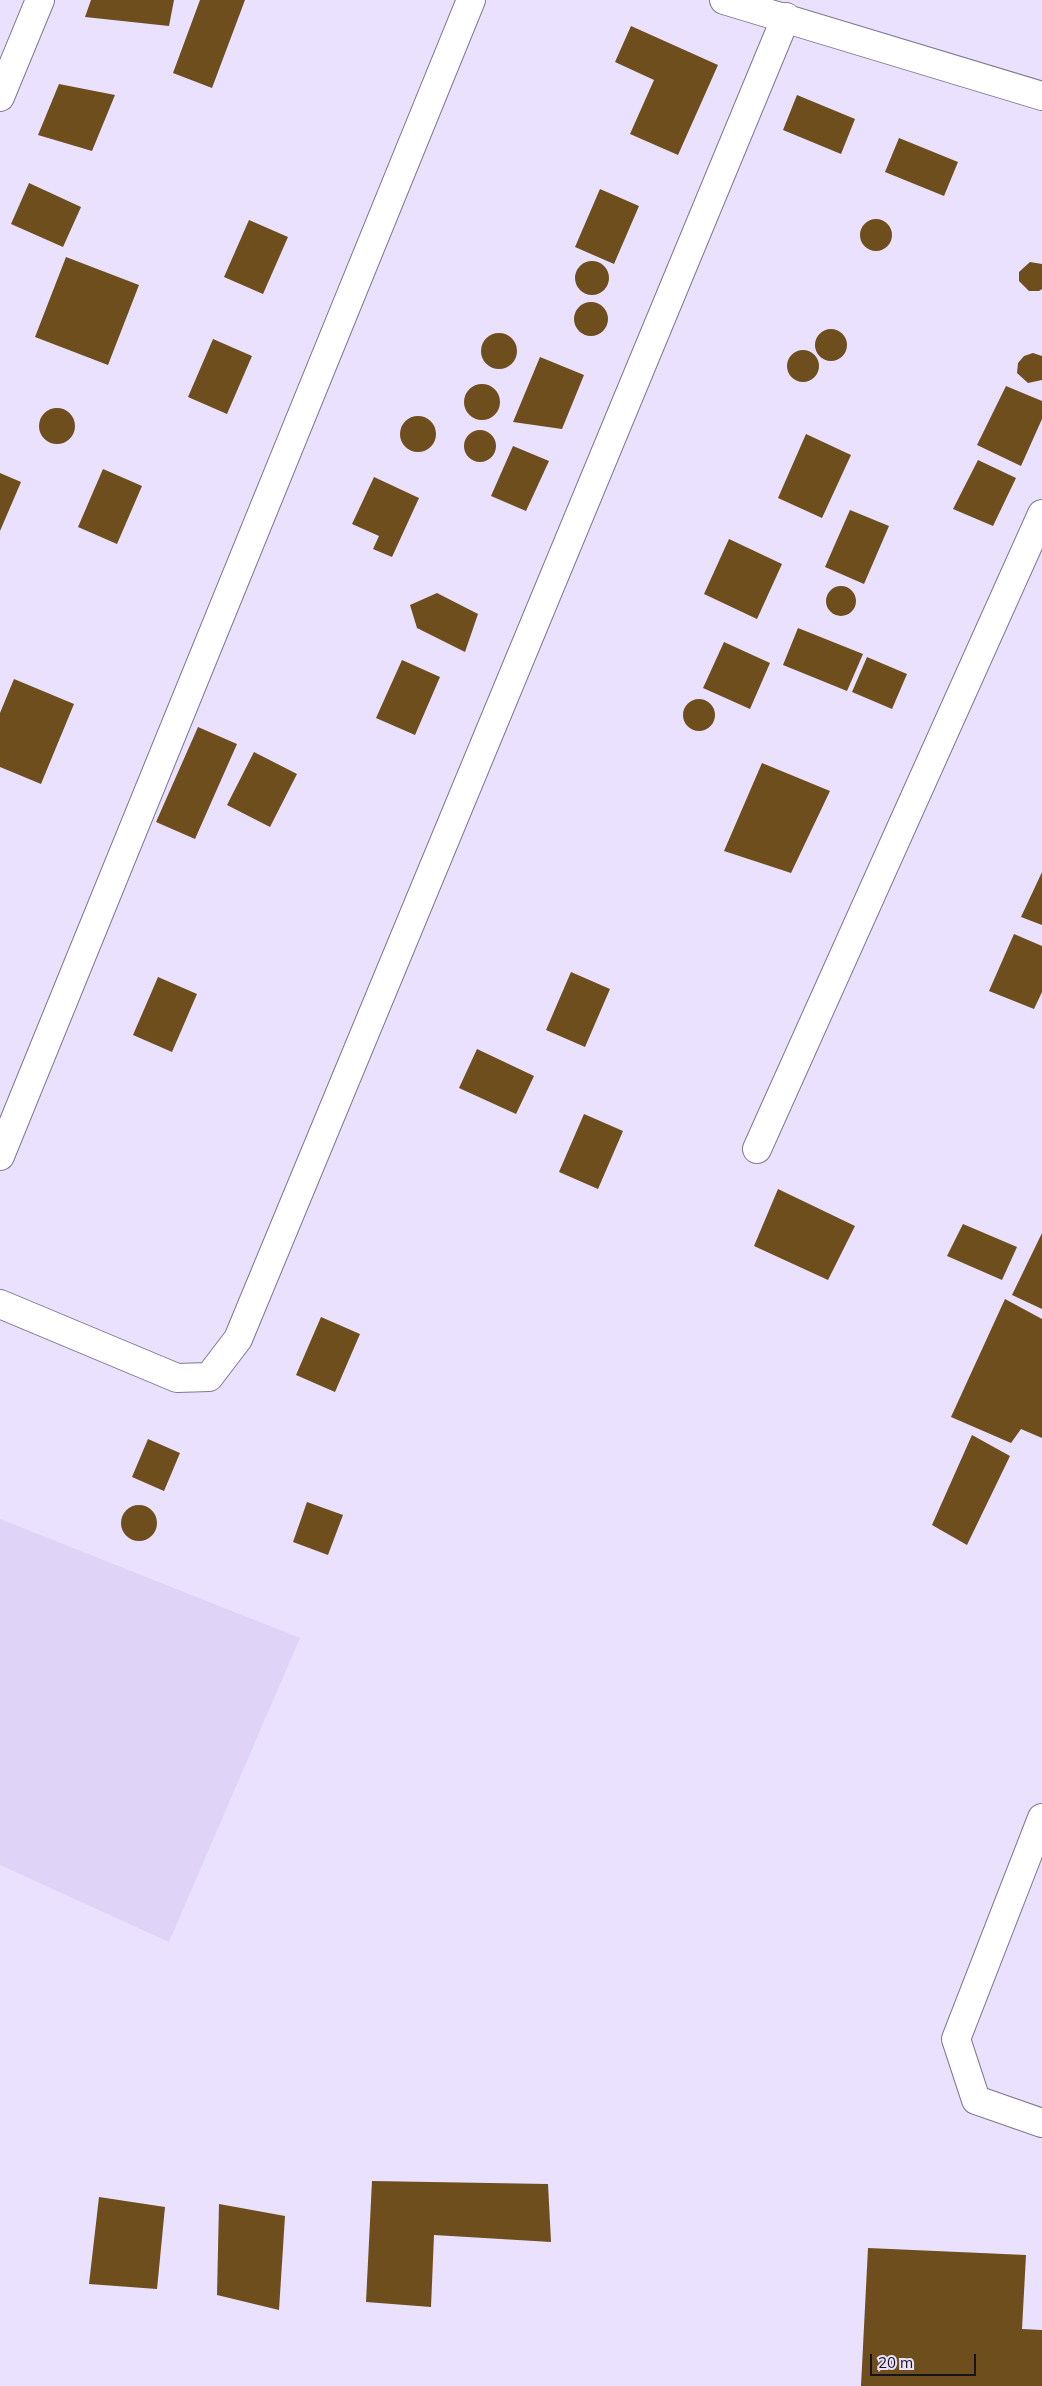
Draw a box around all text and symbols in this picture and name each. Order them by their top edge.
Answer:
scale bar [872,2344,978,2376]
text: 20 m [878,2353,913,2372]

